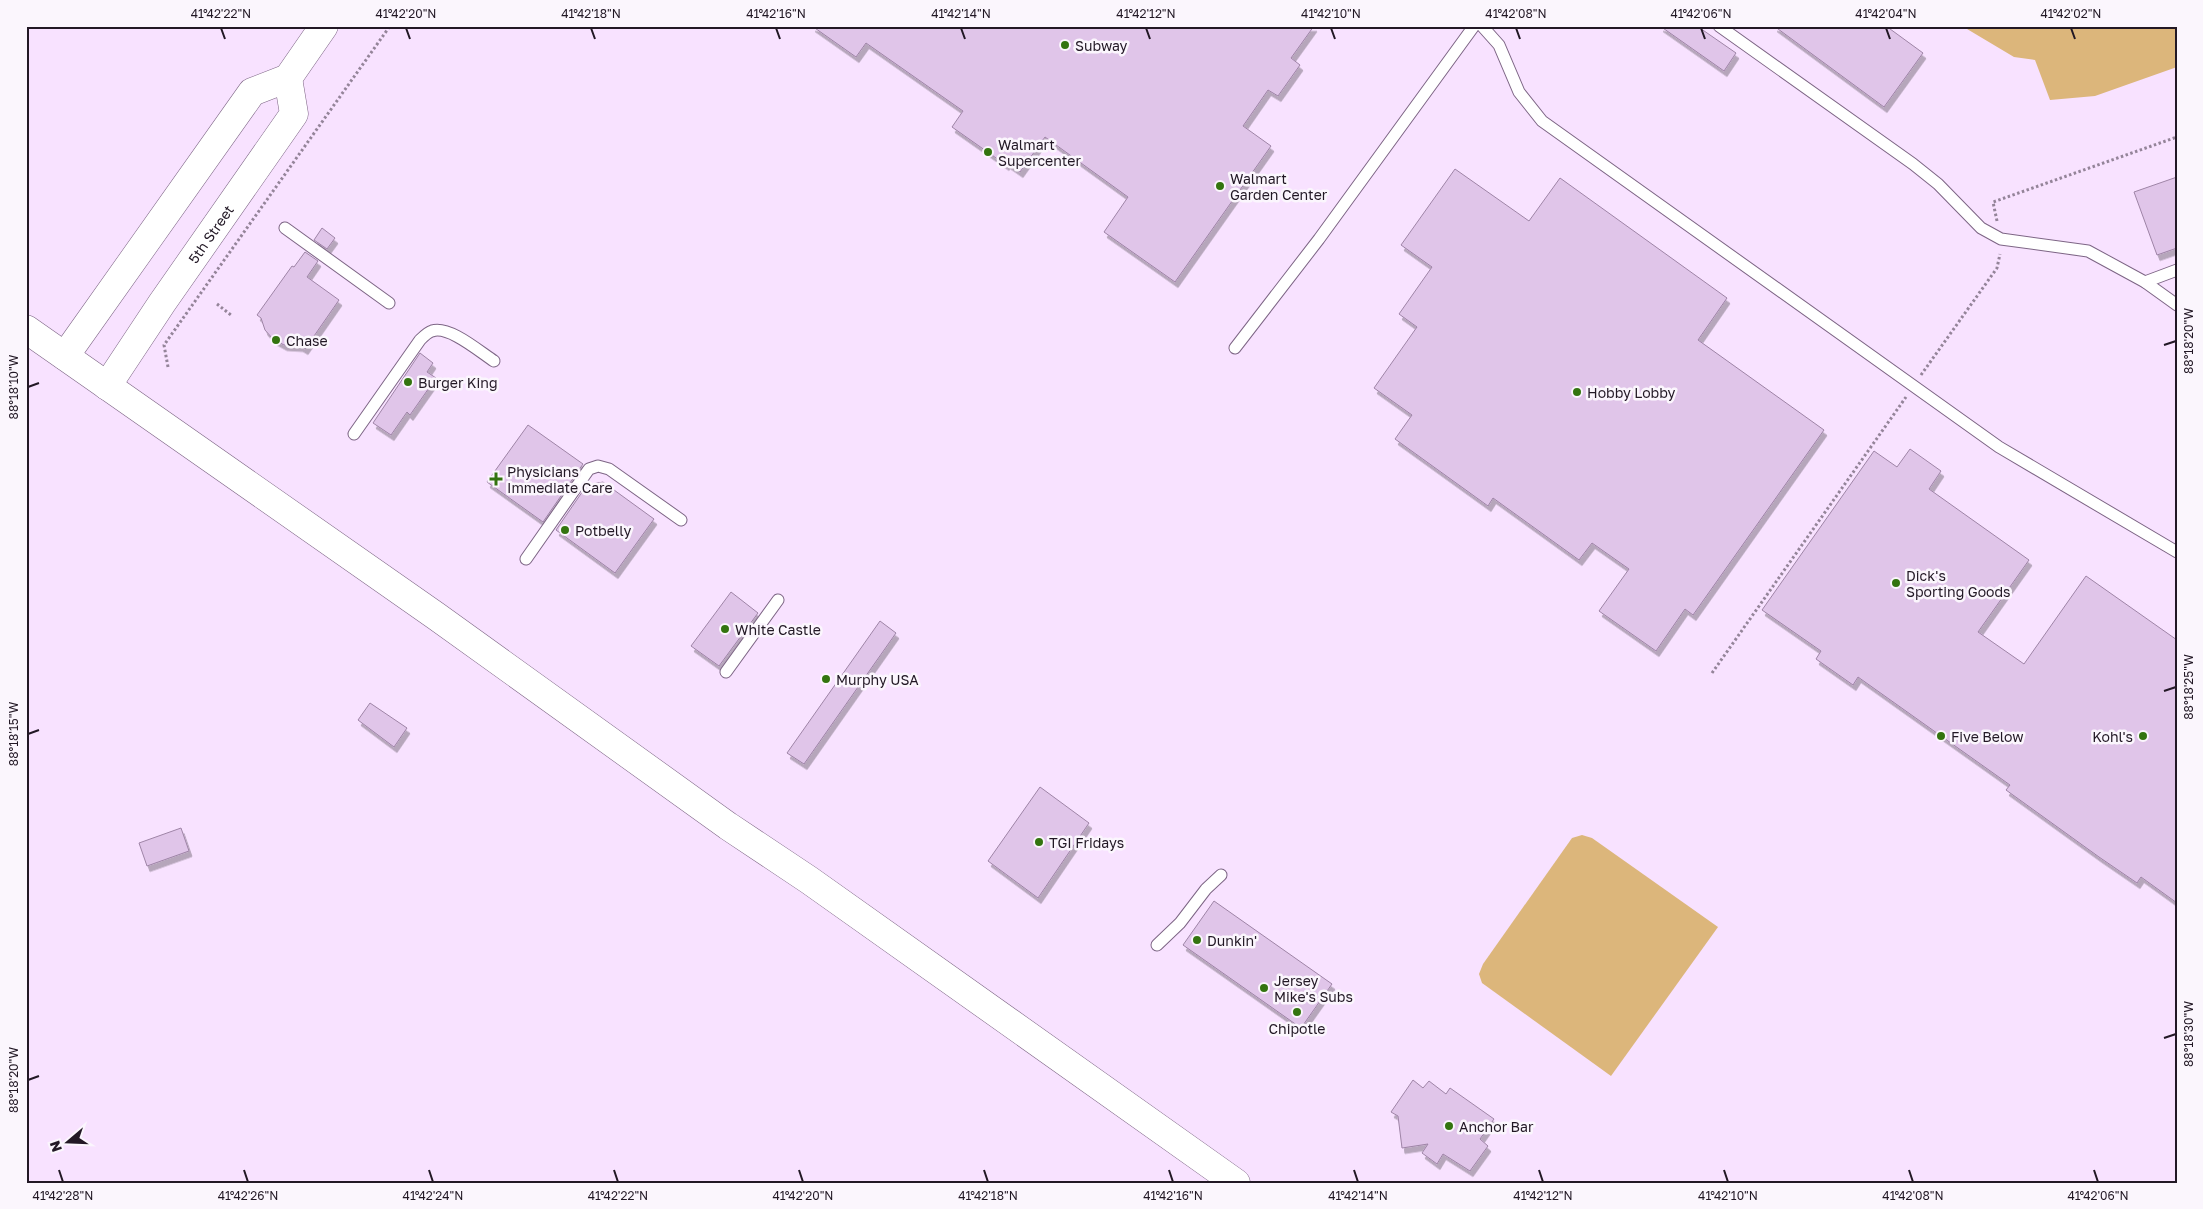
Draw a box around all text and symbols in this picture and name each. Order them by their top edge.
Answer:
text: 41°42'22"N [191,6,251,21]
text: 41°42'20"N [376,6,436,21]
text: 41°42'18"N [561,6,621,21]
text: 41°42'16"N [746,6,806,21]
text: 41°42'14"N [931,6,991,21]
text: 41°42'12"N [1116,6,1176,21]
text: 41°42'10"N [1301,6,1361,21]
text: 41°42'08"N [1485,6,1547,21]
text: 41°42'06"N [1670,6,1732,21]
text: 41°42'04"N [1855,6,1917,21]
text: 41°42'02"N [2041,6,2101,21]
place label: Subway [1075,37,1128,54]
marker: Subway [1059,39,1071,51]
place label: Walmart Supercenter [998,136,1081,169]
marker: Walmart Supercenter [982,146,994,158]
place label: Walmart Garden Center [1230,170,1328,203]
marker: Walmart Garden Center [1214,180,1226,192]
street label: 5th Street [184,201,237,266]
text: 88°18'20"W [2181,308,2196,374]
place label: Chase [286,332,328,349]
marker: Chase [270,334,282,346]
text: 88°18'10"W [6,354,21,419]
place label: Burger King [418,374,498,391]
marker: Burger King [402,376,414,388]
place label: Hobby Lobby [1587,384,1675,401]
marker: Hobby Lobby [1571,386,1583,398]
place label: Physicians Immediate Care [507,463,613,496]
marker: Physicians Immediate Care [489,472,503,486]
place label: Potbelly [575,522,631,539]
marker: Potbelly [559,524,571,536]
place label: Dick's Sporting Goods [1906,567,2010,600]
marker: Dick's Sporting Goods [1890,577,1902,589]
place label: White Castle [735,621,821,638]
marker: White Castle [719,623,731,635]
text: 88°18'25"W [2181,654,2196,720]
place label: Murphy USA [836,671,919,688]
marker: Murphy USA [820,673,832,685]
text: 88°18'15"W [6,701,21,766]
place label: Five Below [1951,728,2024,745]
place label: Kohl's [2092,728,2133,745]
marker: Five Below [1935,730,1947,742]
marker: Kohl's [2137,730,2149,742]
place label: TGI Fridays [1049,834,1124,851]
marker: TGI Fridays [1033,836,1045,848]
place label: Dunkin' [1207,932,1257,949]
marker: Dunkin' [1191,934,1203,946]
place label: Jersey Mike's Subs [1274,972,1353,1005]
marker: Jersey Mike's Subs [1258,982,1270,994]
text: 88°18'30"W [2181,1001,2196,1067]
marker: Chipotle [1291,1006,1303,1018]
place label: Chipotle [1269,1020,1325,1037]
text: 88°18'20"W [6,1047,21,1113]
north arrow [42,1116,92,1166]
place label: Anchor Bar [1459,1118,1534,1135]
marker: Anchor Bar [1443,1120,1455,1132]
text: N [45,1139,65,1154]
text: 41°42'28"N [33,1188,93,1203]
text: 41°42'26"N [218,1188,278,1203]
text: 41°42'24"N [403,1188,463,1203]
text: 41°42'22"N [588,1188,648,1203]
text: 41°42'20"N [773,1188,833,1203]
text: 41°42'18"N [958,1188,1018,1203]
text: 41°42'16"N [1143,1188,1203,1203]
text: 41°42'14"N [1328,1188,1388,1203]
text: 41°42'12"N [1513,1188,1573,1203]
text: 41°42'10"N [1698,1188,1758,1203]
text: 41°42'08"N [1882,1188,1944,1203]
text: 41°42'06"N [2067,1188,2129,1203]

